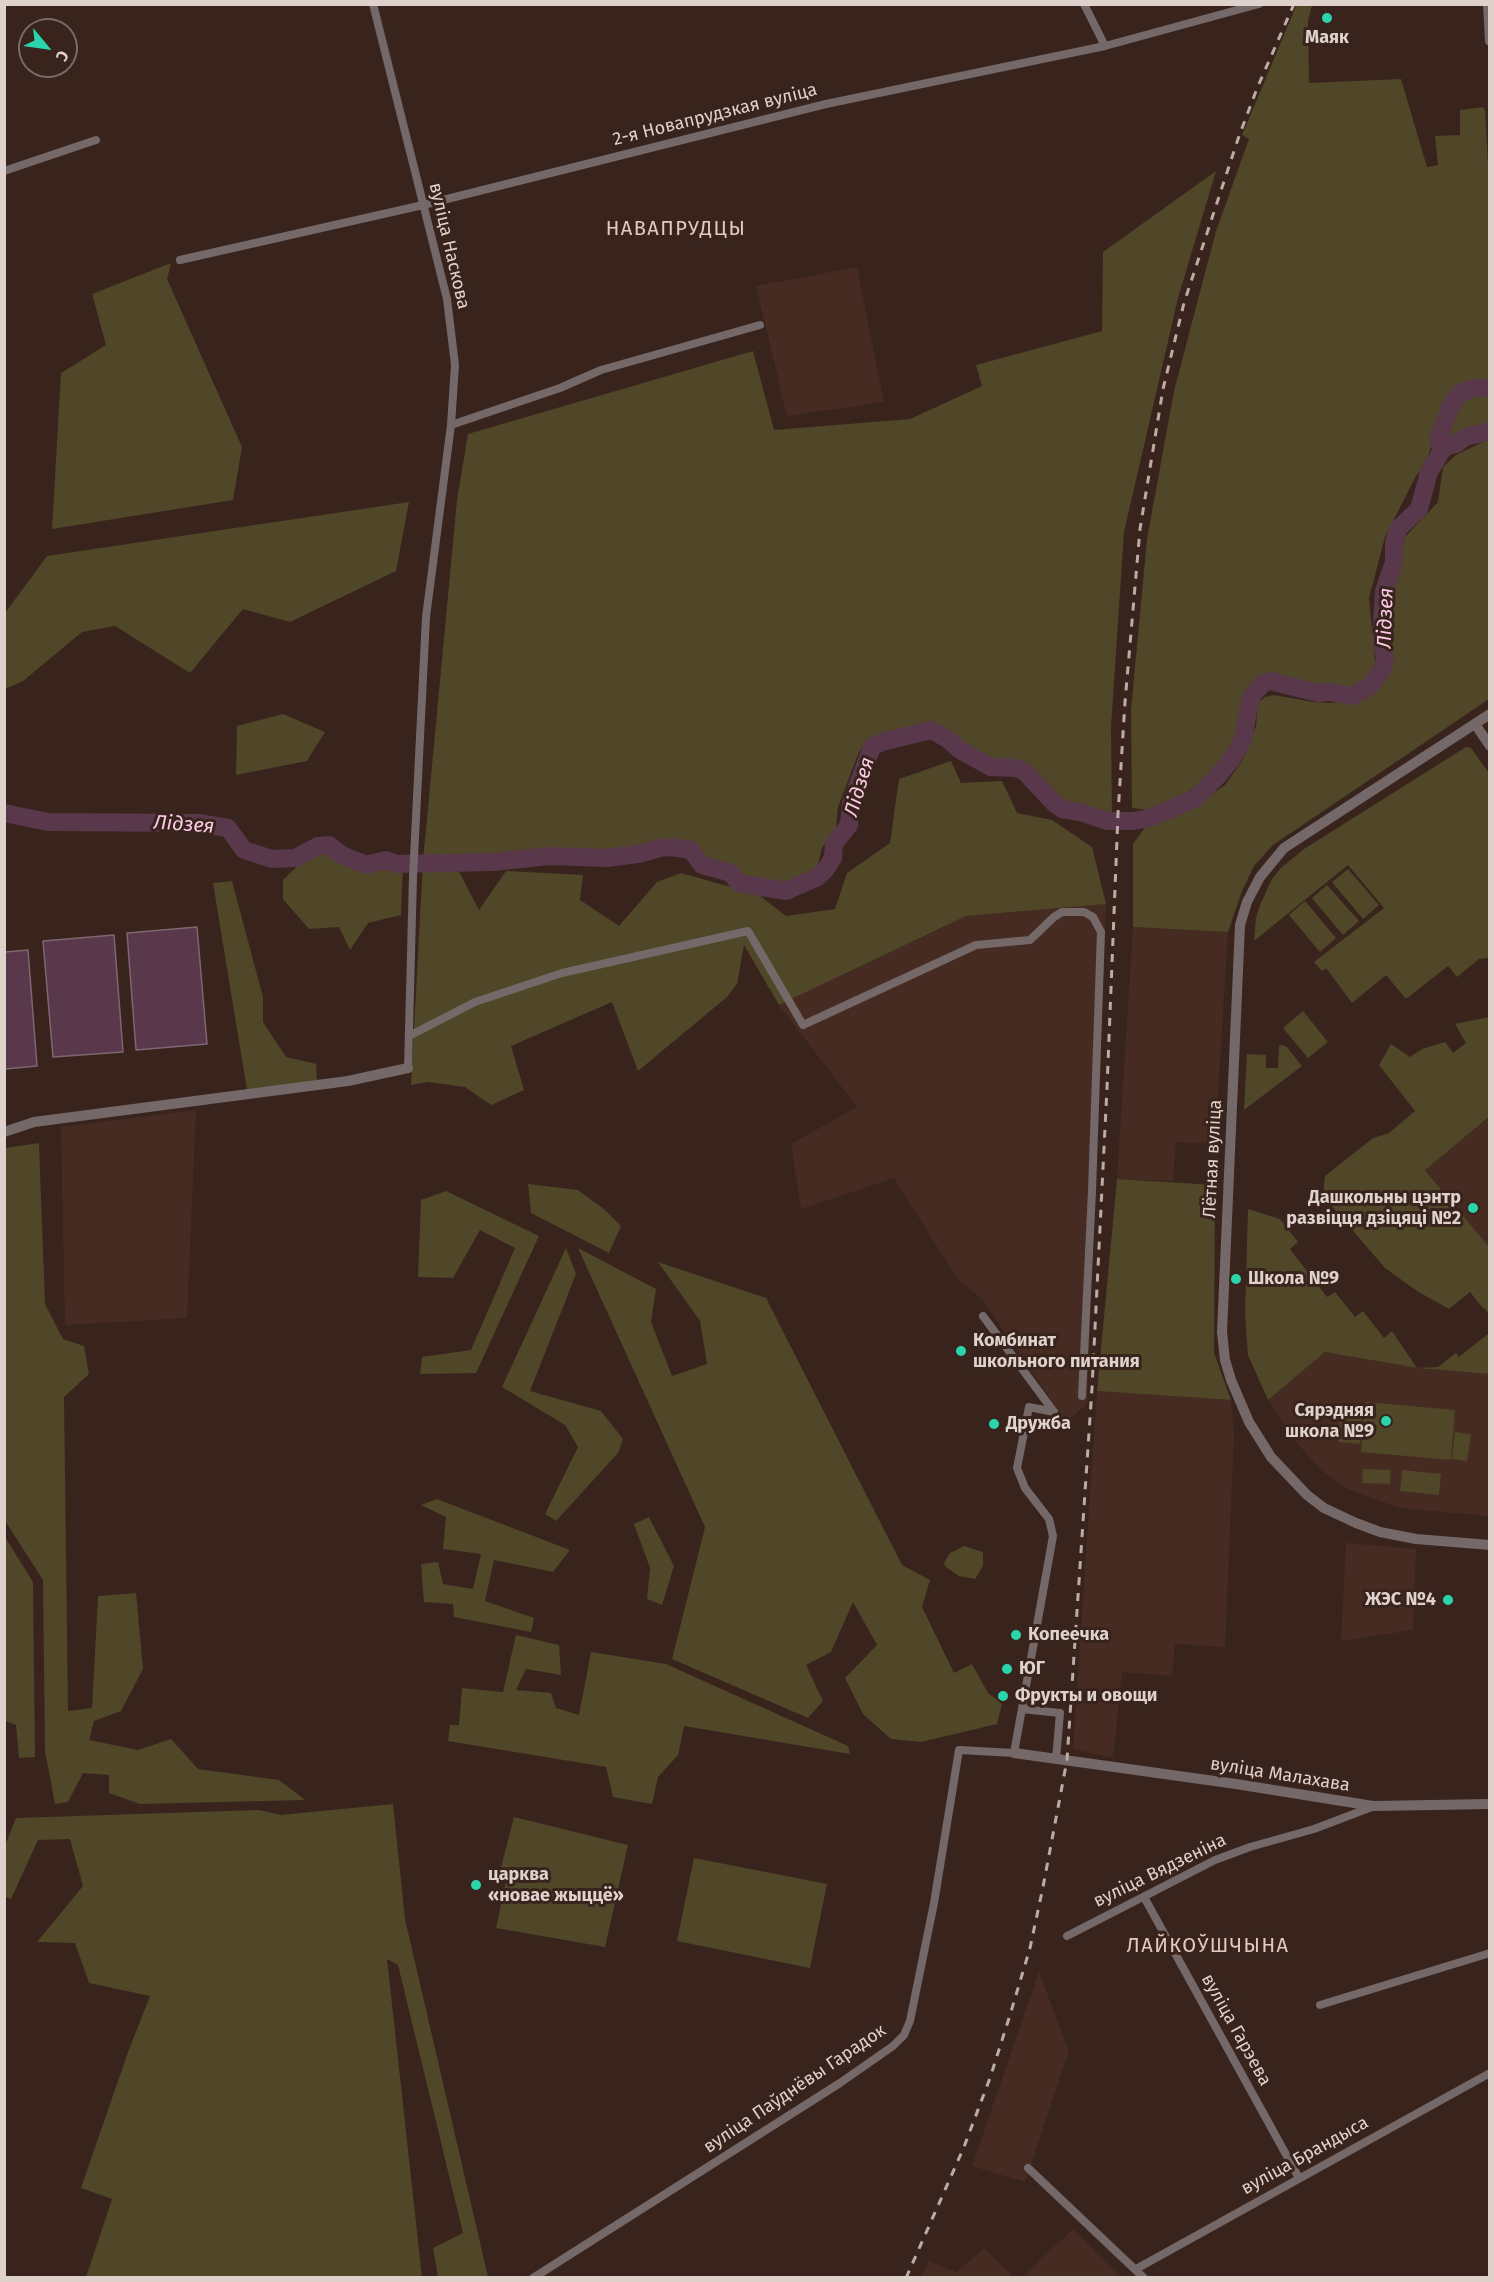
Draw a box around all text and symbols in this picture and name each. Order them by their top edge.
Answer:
marker: Маяк [1320,11,1334,25]
north arrow [18,18,78,78]
place label: Маяк [1305,27,1349,49]
text: С [52,47,73,65]
street label: 2-я Новапрудзкая вуліца [611,79,819,151]
street label: вуліца Наскова [424,181,474,311]
district label: НАВАПРУДЦЫ [606,217,746,241]
water label: Лідзея [1373,587,1399,649]
water label: Лідзея [840,754,880,820]
water label: Лідзея [153,811,215,839]
street label: Лётная вуліца [1199,1099,1227,1219]
place label: Дашкольны цэнтр развіцця дзіцяці №2 [1286,1187,1461,1230]
marker: Дашкольны цэнтр развіцця дзіцяці №2 [1466,1201,1480,1215]
place label: Школа №9 [1248,1268,1339,1290]
marker: Школа №9 [1229,1272,1243,1286]
place label: Комбинат школьного питания [973,1330,1140,1372]
marker: Комбинат школьного питания [954,1344,968,1358]
place label: Сярэдняя школа №9 [1285,1400,1374,1442]
place label: Дружба [1006,1413,1071,1435]
marker: Сярэдняя школа №9 [1379,1414,1393,1428]
marker: Дружба [987,1417,1001,1431]
place label: ЖЭС №4 [1365,1589,1436,1611]
marker: ЖЭС №4 [1441,1593,1455,1607]
place label: Копеечка [1028,1624,1109,1646]
marker: Копеечка [1009,1628,1023,1642]
place label: ЮГ [1019,1658,1045,1680]
marker: ЮГ [1000,1662,1014,1676]
place label: Фрукты и овощи [1015,1685,1157,1707]
marker: Фрукты и овощи [996,1689,1010,1703]
street label: вуліца Малахава [1209,1753,1351,1797]
street label: вуліца Вядзеніна [1090,1830,1230,1912]
place label: царква «новае жыццё» [488,1864,624,1906]
marker: царква «новае жыццё» [469,1878,483,1892]
district label: ЛАЙКОЎШЧЫНА [1127,1934,1289,1958]
street label: вуліца Гарэева [1196,1970,1276,2090]
street label: вуліца Паўднёвы Гарадок [700,2020,890,2158]
street label: вуліца Брандыса [1238,2112,1372,2200]

